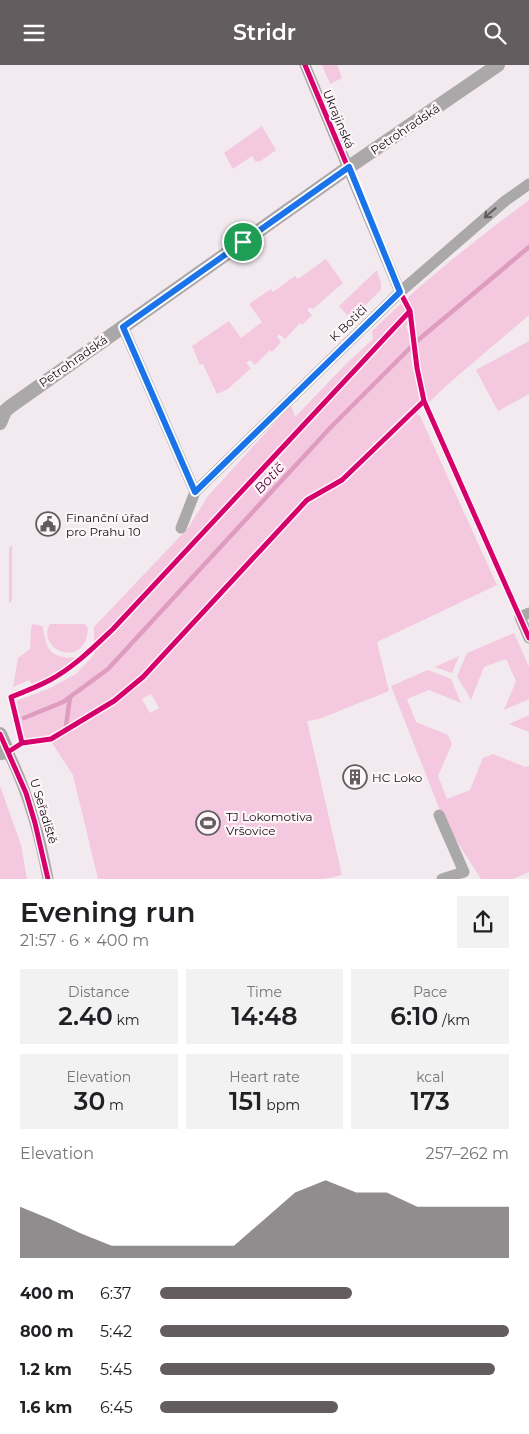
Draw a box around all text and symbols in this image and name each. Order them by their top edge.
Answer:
icon: menu [20,19,48,47]
text: Stridr [233,19,296,46]
icon: search [481,19,509,47]
street label: Ukrajinská [320,87,358,151]
street label: Petrohradská [367,100,443,158]
one-way arrow [484,208,497,219]
pin [222,221,264,263]
icon: arrive [229,228,257,256]
street label: K Botiči [326,302,370,344]
street label: Petrohradská [36,332,110,390]
water label: Botič [250,458,288,498]
place label: Finanční úřad pro Prahu 10 [66,510,149,539]
public building icon: Finanční úřad pro Prahu 10 [35,511,61,537]
building icon: HC Loko [342,764,368,790]
place label: HC Loko [372,770,422,785]
street label: U Seřadiště [27,776,61,846]
place label: TJ Lokomotiva Vršovice [226,809,313,838]
sports icon: TJ Lokomotiva Vršovice [195,810,221,836]
text: Evening run [20,895,195,929]
button: share [457,896,509,948]
text: 21:57 · 6 × 400 m [20,931,149,950]
text: Distance [68,983,130,1001]
text: Time [247,983,282,1001]
text: Pace [413,983,447,1001]
text: 2.40 [58,1001,113,1031]
text: 14:48 [231,1001,298,1031]
text: 6:10 [390,1001,438,1031]
text: km [113,1011,140,1029]
text: /km [438,1011,470,1029]
text: Elevation [66,1068,131,1086]
text: Heart rate [229,1068,300,1086]
text: kcal [416,1068,444,1086]
text: 30 [74,1086,105,1116]
text: 151 [229,1086,263,1116]
text: 173 [411,1086,450,1116]
text: m [105,1096,124,1114]
text: bpm [263,1096,300,1114]
text: Elevation [20,1144,94,1163]
text: 257–262 m [426,1144,509,1163]
text: 400 m [20,1284,74,1303]
text: 6:37 [100,1284,131,1303]
text: 800 m [20,1322,74,1341]
text: 5:42 [100,1322,132,1341]
text: 1.2 km [20,1360,72,1379]
text: 5:45 [100,1360,132,1379]
text: 1.6 km [20,1398,72,1417]
text: 6:45 [100,1398,133,1417]

